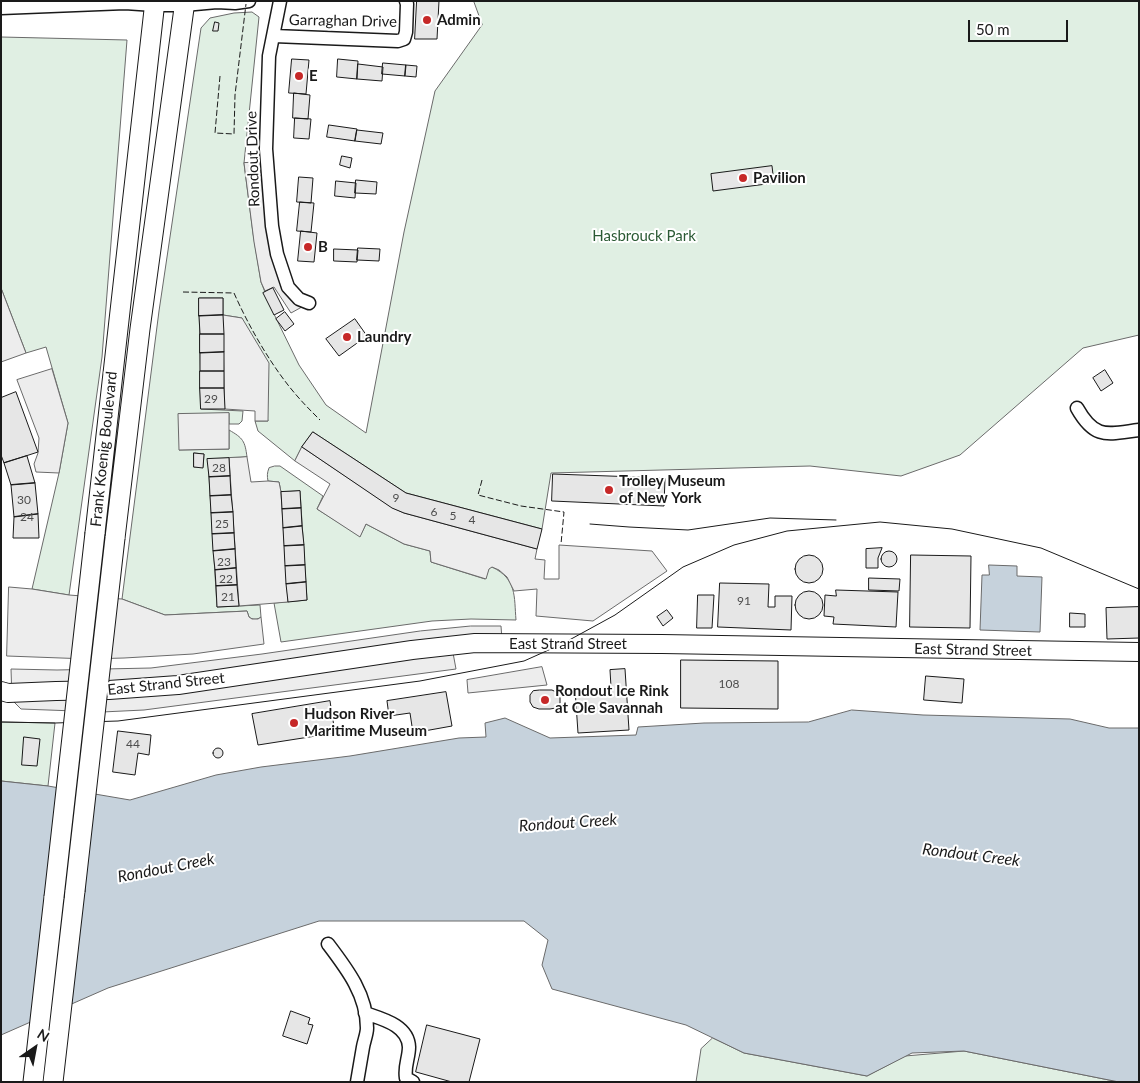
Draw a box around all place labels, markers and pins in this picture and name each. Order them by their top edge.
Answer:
place label: Admin [437,11,481,29]
marker: Admin [421,14,433,26]
place label: E [309,67,318,85]
marker: E [293,70,305,82]
place label: Pavilion [753,169,806,187]
marker: Pavilion [737,172,749,184]
place label: B [318,238,328,256]
marker: B [302,241,314,253]
place label: Laundry [357,328,411,346]
marker: Laundry [341,331,353,343]
place label: Trolley Museum of New York [619,472,725,507]
marker: Trolley Museum of New York [603,484,615,496]
place label: Rondout Ice Rink at Ole Savannah [555,682,669,717]
marker: Rondout Ice Rink at Ole Savannah [539,694,551,706]
place label: Hudson River Maritime Museum [304,705,427,740]
marker: Hudson River Maritime Museum [288,717,300,729]

